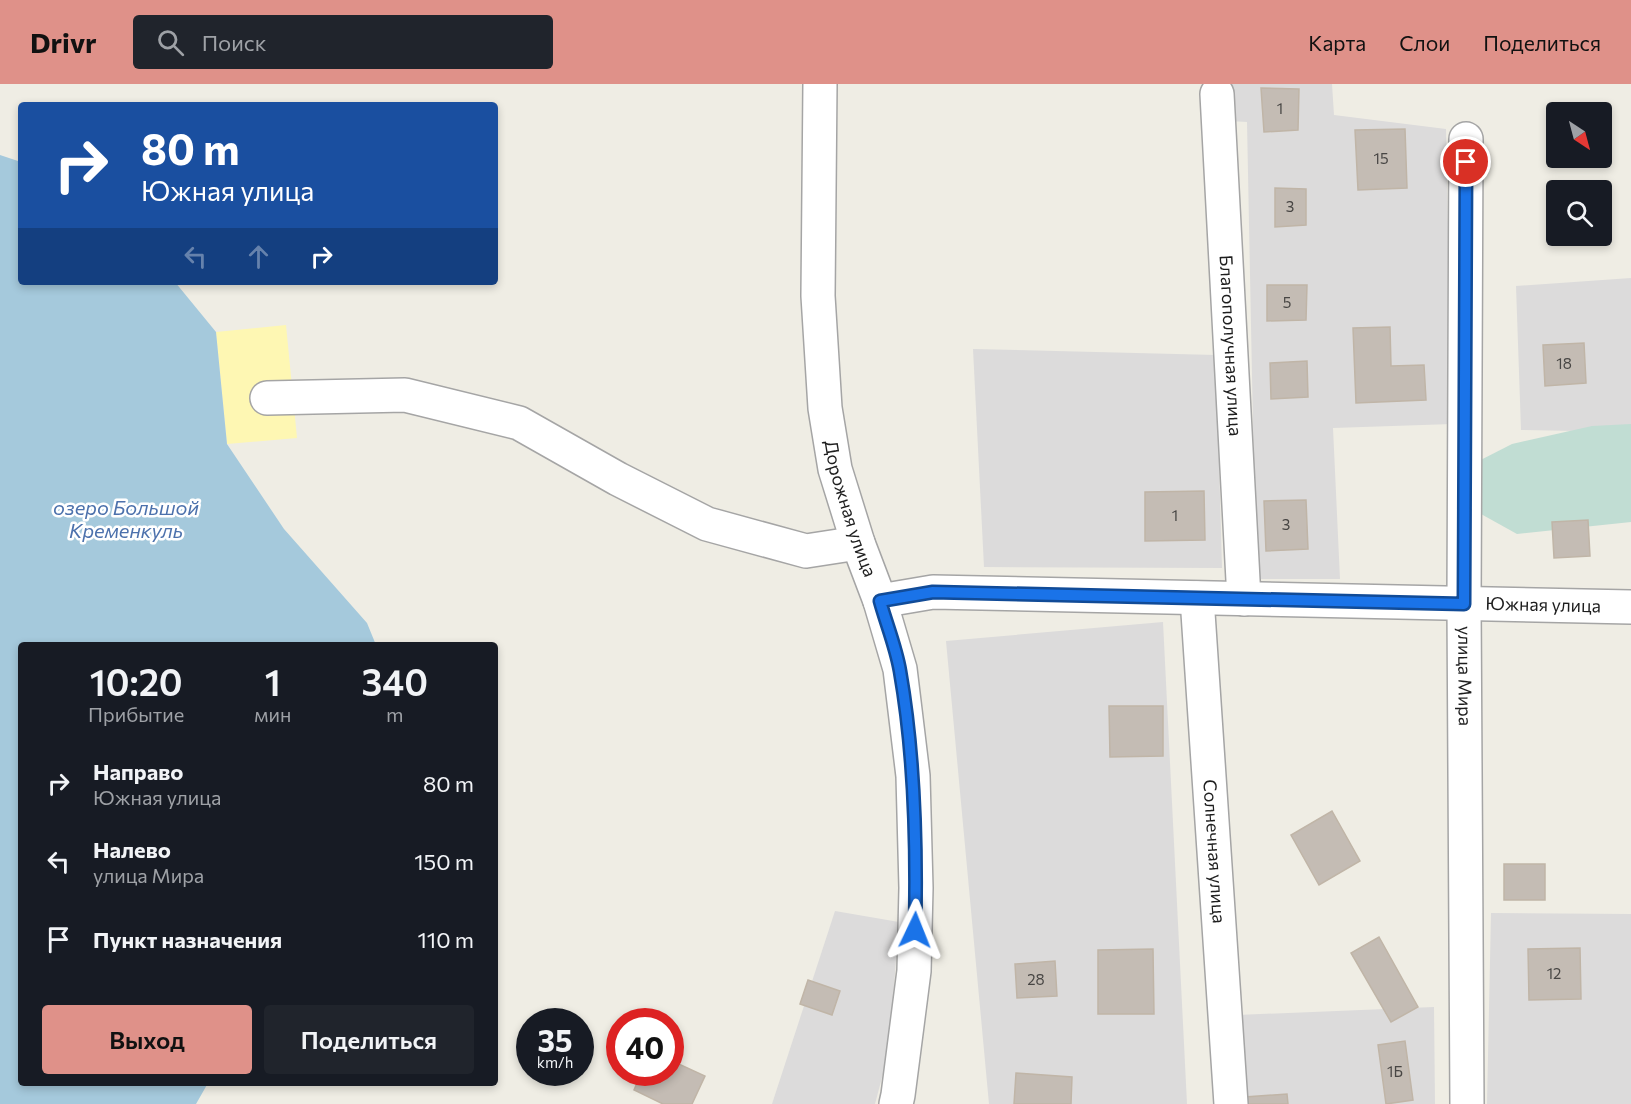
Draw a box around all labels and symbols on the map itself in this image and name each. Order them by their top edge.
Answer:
house number: 1 [1277,99,1283,117]
north arrow [1546,102,1612,168]
pin [1440,136,1491,187]
house number: 15 [1373,149,1389,167]
house number: 3 [1286,197,1294,215]
street label: Благополучная улица [1216,254,1247,437]
house number: 5 [1283,293,1291,311]
house number: 18 [1556,354,1572,372]
street label: Дорожная улица [820,438,882,580]
water label: озеро Большой Кременкуль [53,495,199,542]
house number: 1 [1172,506,1178,524]
house number: 3 [1282,515,1290,533]
street label: Южная улица [1485,592,1601,616]
street label: улица Мира [1454,626,1477,726]
street label: Солнечная улица [1199,779,1231,924]
position arrow [883,898,947,962]
house number: 12 [1547,964,1561,982]
house number: 28 [1027,970,1045,988]
speed limit sign: 40 [606,1008,684,1086]
house number: 1Б [1387,1062,1403,1080]

